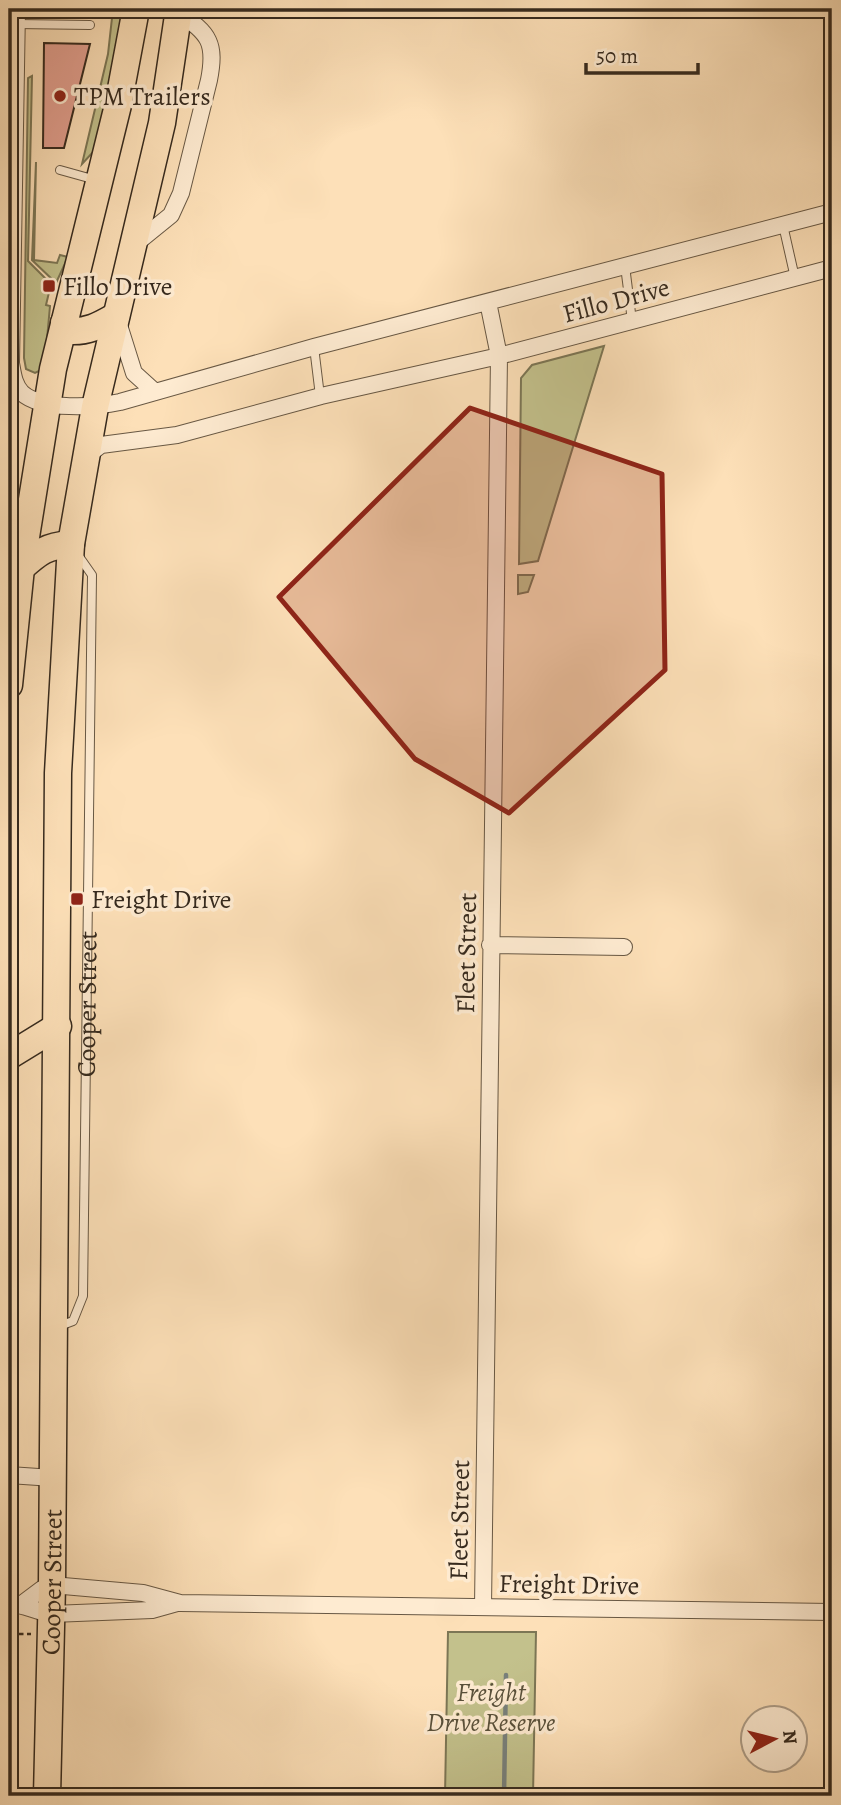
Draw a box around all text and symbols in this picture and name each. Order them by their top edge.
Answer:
scale bar [586,32,698,76]
text: 50 m [596,42,638,70]
place label: TPM Trailers [74,79,211,114]
marker: TPM Trailers [52,88,68,104]
place label: Fillo Drive [63,269,172,304]
street label: Fillo Drive [559,269,673,332]
marker: Fillo Drive [41,278,57,294]
place label: Freight Drive [91,882,231,917]
marker: Freight Drive [69,891,85,907]
street label: Fleet Street [448,892,485,1014]
street label: Cooper Street [69,930,106,1077]
street label: Fleet Street [441,1459,478,1581]
street label: Cooper Street [33,1508,71,1656]
street label: Freight Drive [498,1566,640,1603]
park label: Freight Drive Reserve [427,1675,555,1740]
north arrow [740,1703,810,1773]
text: N [776,1729,804,1746]

